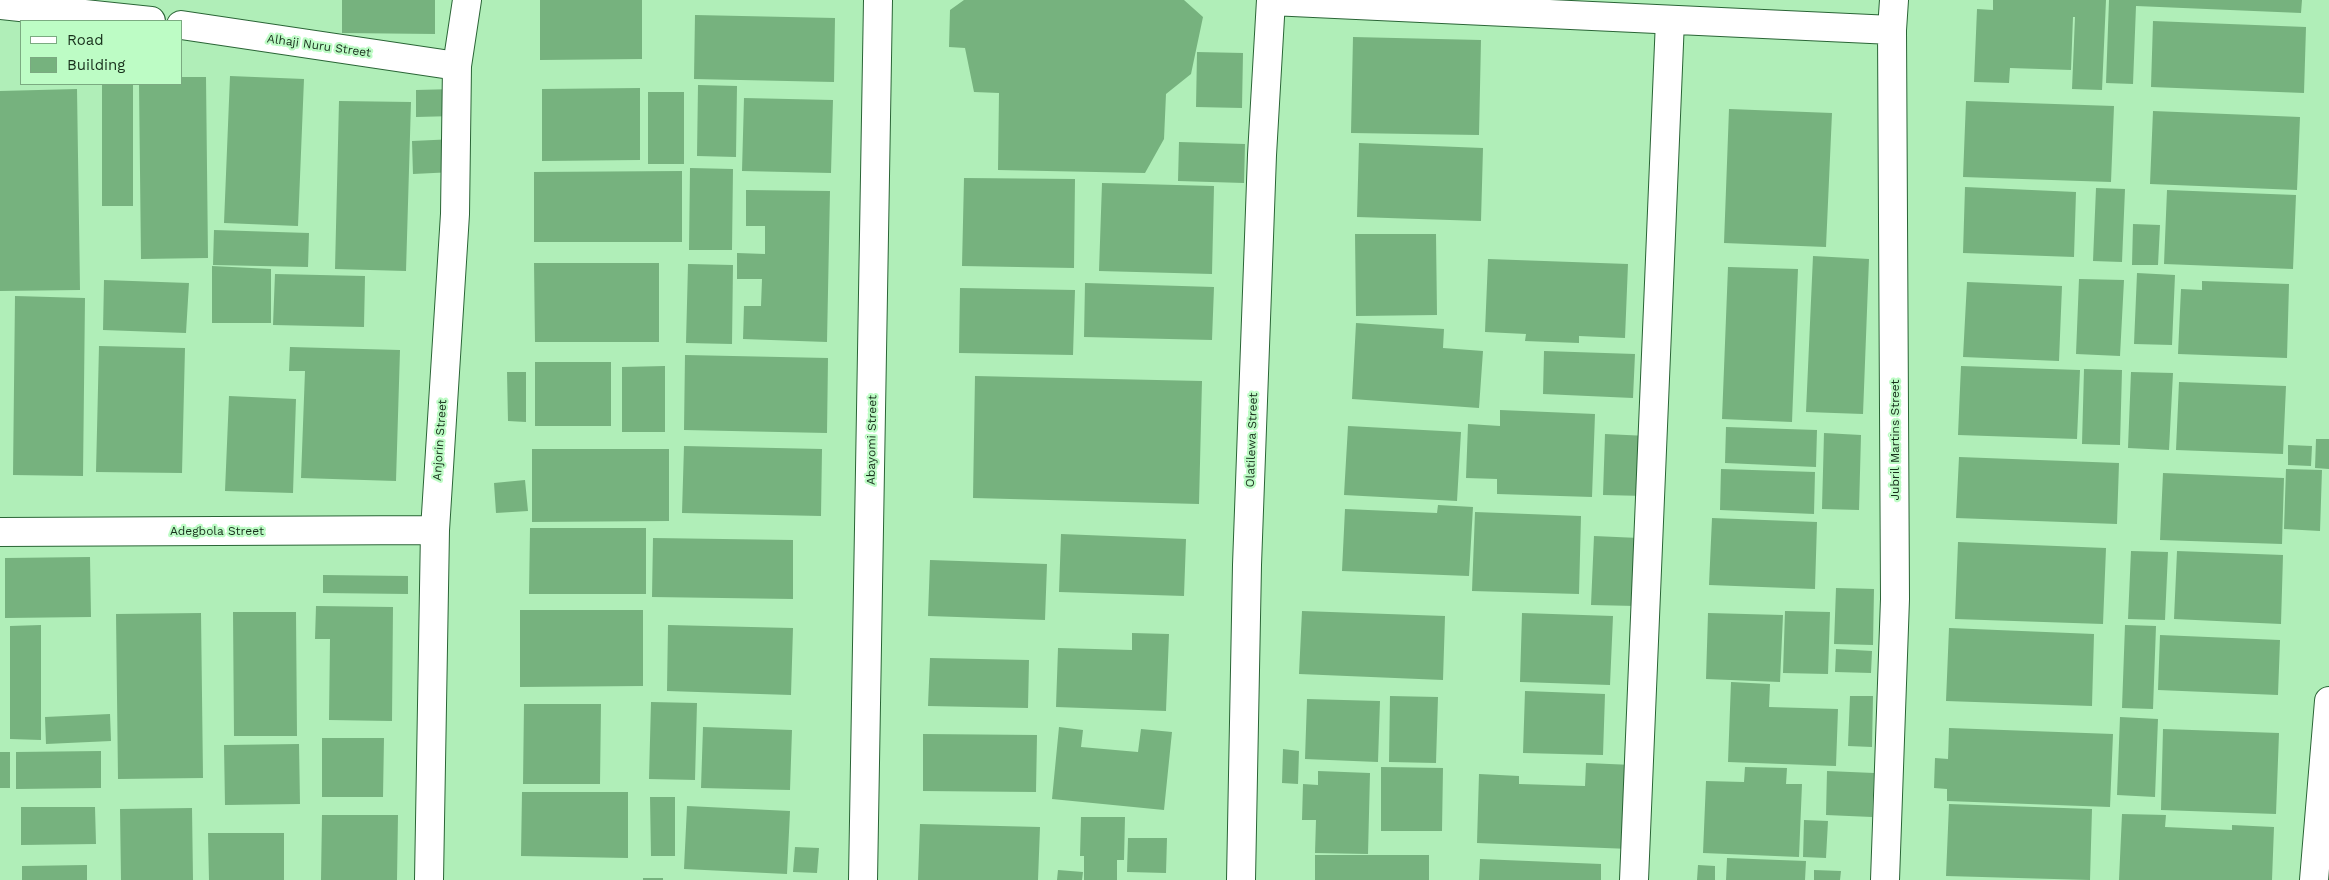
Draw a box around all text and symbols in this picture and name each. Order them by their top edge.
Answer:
legend [20,20,182,85]
text: Road [67,31,104,49]
street label: Alhaji Nuru Street [266,32,372,60]
text: Building [67,56,125,74]
street label: Jubril Martins Street [1888,379,1902,501]
street label: Olatilewa Street [1243,392,1261,488]
street label: Abayomi Street [864,395,880,485]
street label: Anjorin Street [430,399,450,481]
street label: Adegbola Street [170,524,264,538]

